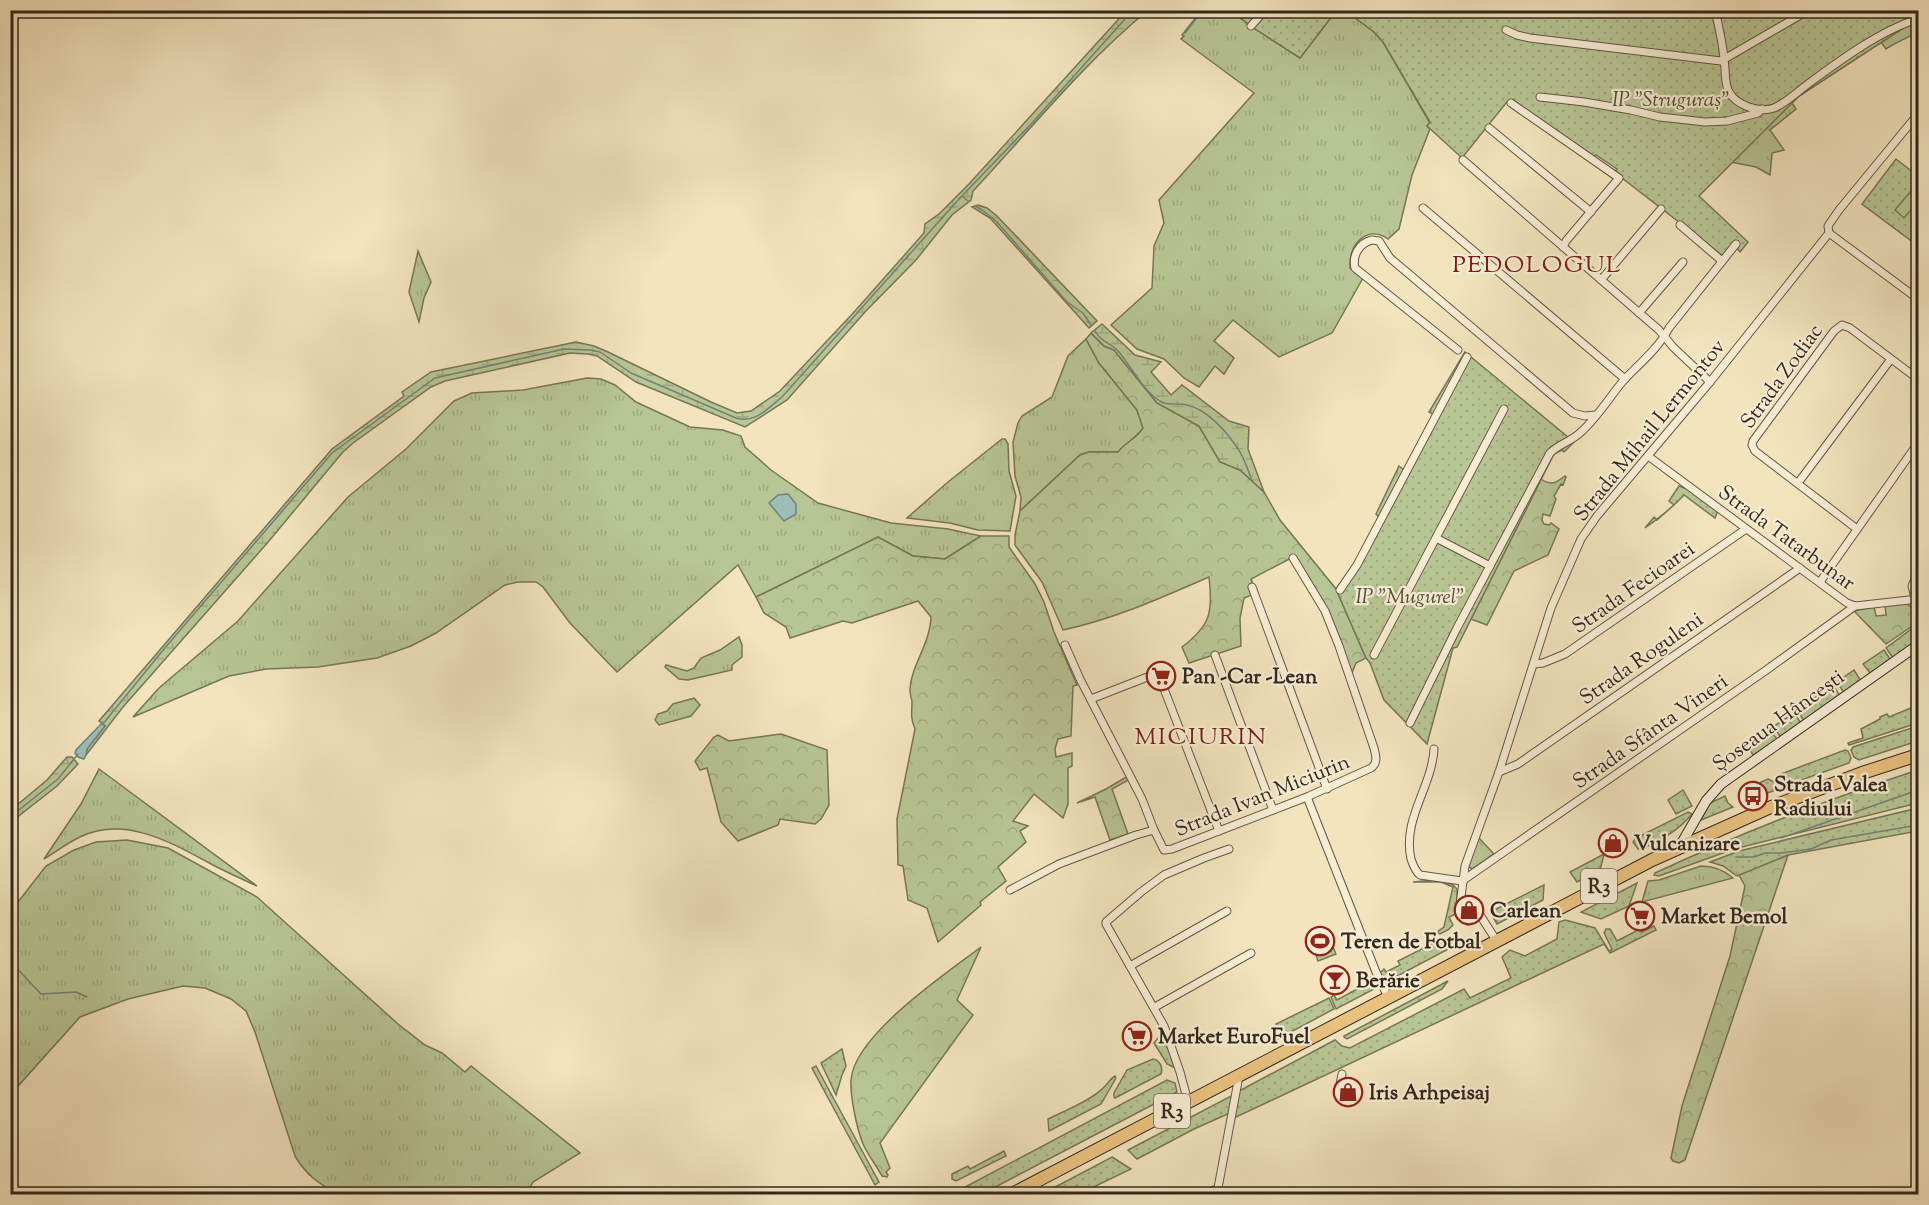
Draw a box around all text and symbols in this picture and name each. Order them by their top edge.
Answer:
park label: IP "Struguraș" [1612,86,1730,116]
district label: PEDOLOGUL [1452,249,1622,283]
street label: Strada Zodiac [1734,319,1831,436]
street label: Strada Mihail Lermontov [1568,334,1734,529]
street label: Strada Tatarbunar [1711,479,1861,599]
street label: Strada Fecioarei [1567,535,1702,642]
park label: IP "Mugurel" [1355,583,1465,613]
street label: Strada Roguleni [1574,606,1710,714]
supermarket icon: Pan -Car -Lean [1145,660,1177,692]
place label: Pan -Car -Lean [1182,663,1318,693]
street label: Șoseaua Hâncești [1707,663,1851,780]
street label: Strada Sfânta Vineri [1567,668,1735,798]
district label: MICIURIN [1135,721,1267,755]
street label: Strada Ivan Miciurin [1171,748,1355,846]
place label: Strada Valea Radiului [1774,771,1888,825]
bus stop icon: Strada Valea Radiului [1737,780,1769,812]
shop icon: Vulcanizare [1597,827,1629,859]
place label: Vulcanizare [1634,830,1740,860]
road number: R3 [1581,869,1617,903]
shop icon: Carlean [1453,894,1485,926]
place label: Carlean [1490,897,1562,927]
supermarket icon: Market Bemol [1624,900,1656,932]
place label: Market Bemol [1661,903,1787,933]
sports icon: Teren de Fotbal [1304,925,1336,957]
place label: Teren de Fotbal [1341,928,1481,958]
bar icon: Berărie [1319,964,1351,996]
place label: Berărie [1356,967,1420,997]
supermarket icon: Market EuroFuel [1121,1020,1153,1052]
place label: Market EuroFuel [1158,1023,1310,1053]
shop icon: Iris Arhpeisaj [1332,1076,1364,1108]
place label: Iris Arhpeisaj [1369,1079,1490,1109]
road number: R3 [1154,1094,1190,1128]

